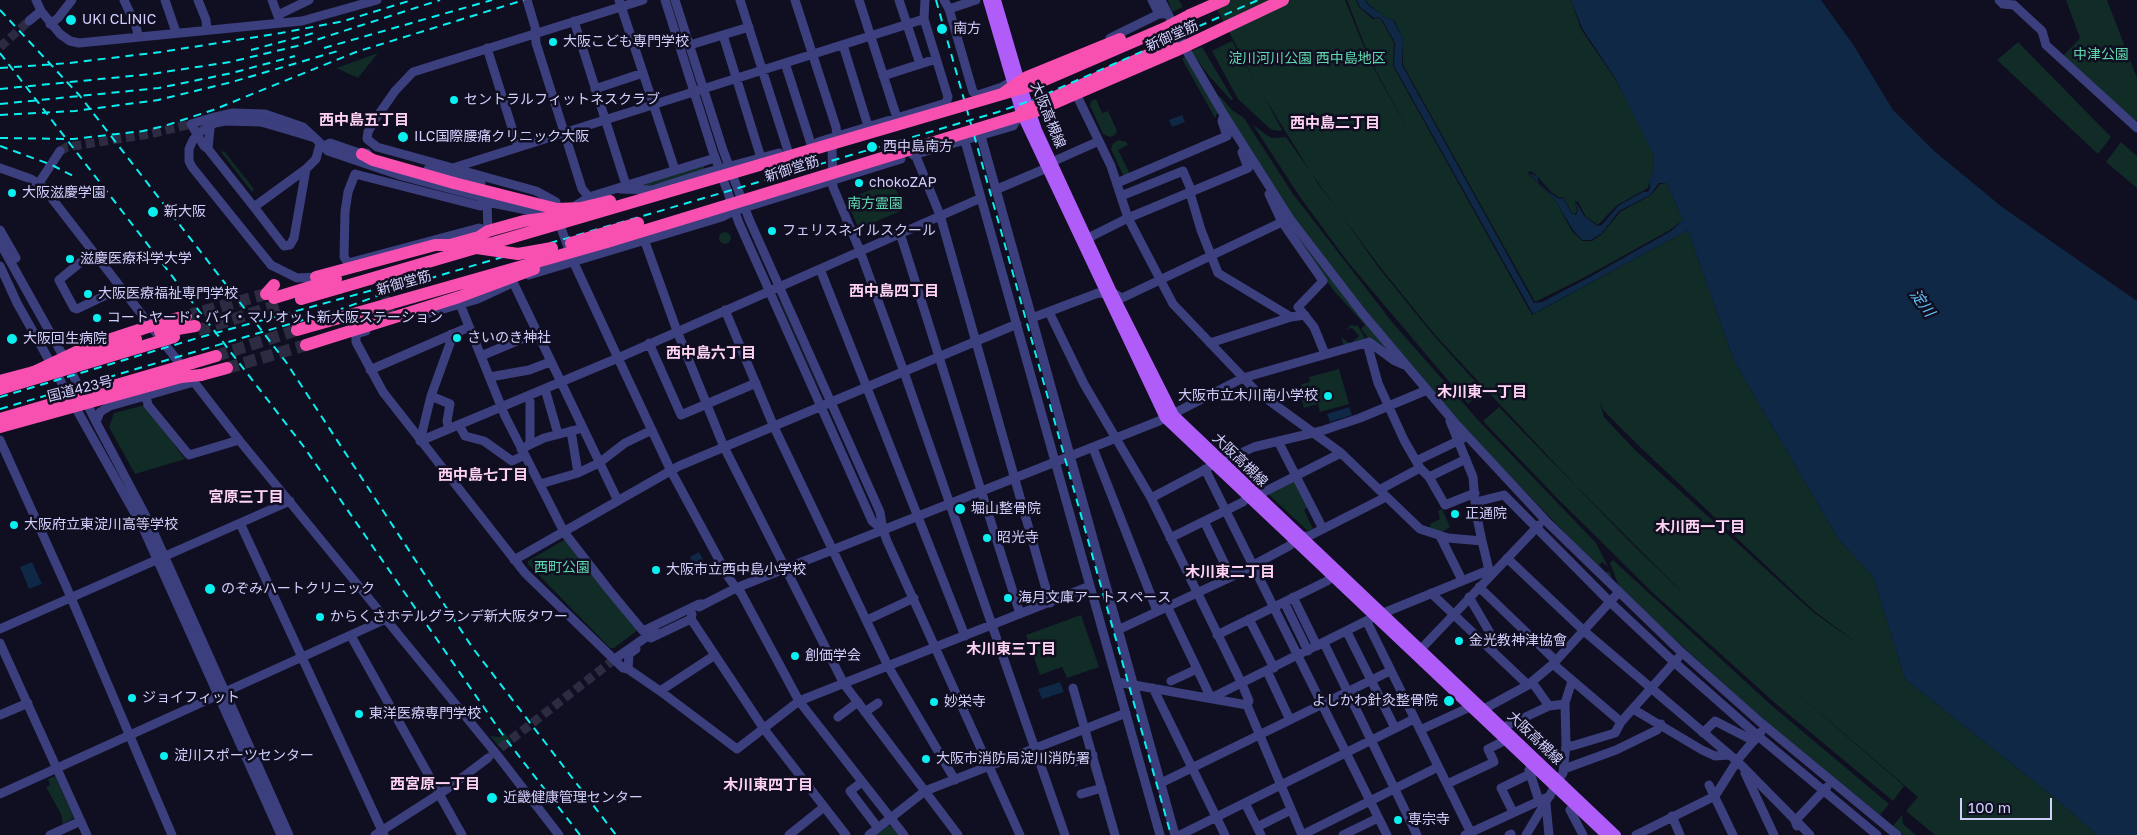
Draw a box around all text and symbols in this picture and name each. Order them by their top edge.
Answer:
place label: UKI CLINIC [82,12,156,28]
marker: UKI CLINIC [64,13,78,27]
street label: 新御堂筋 [1143,17,1201,55]
place label: 南方 [953,21,981,37]
marker: 南方 [935,22,949,36]
place label: 大阪こども専門学校 [563,34,689,50]
marker: 大阪こども専門学校 [547,36,559,48]
park label: 中津公園 [2073,47,2129,63]
park label: 淀川河川公園 西中島地区 [1228,51,1386,67]
street label: 大阪高槻線 [1027,79,1069,151]
place label: セントラルフィットネスクラブ [464,92,660,108]
marker: セントラルフィットネスクラブ [448,94,460,106]
district label: 西中島五丁目 [319,111,409,129]
district label: 西中島二丁目 [1290,114,1380,132]
place label: ILC国際腰痛クリニック大阪 [414,129,589,145]
marker: ILC国際腰痛クリニック大阪 [396,130,410,144]
place label: 西中島南方 [883,139,953,155]
marker: 西中島南方 [865,140,879,154]
street label: 新御堂筋 [763,152,821,186]
place label: chokoZAP [869,175,937,191]
marker: chokoZAP [853,177,865,189]
place label: 大阪滋慶学園 [22,185,106,201]
marker: 大阪滋慶学園 [6,187,18,199]
park label: 南方霊園 [847,196,903,212]
place label: 新大阪 [164,204,206,220]
marker: 新大阪 [146,205,160,219]
place label: フェリスネイルスクール [782,223,936,239]
marker: フェリスネイルスクール [766,225,778,237]
place label: 滋慶医療科学大学 [80,251,192,267]
marker: 滋慶医療科学大学 [64,253,76,265]
street label: 新御堂筋 [375,267,433,299]
district label: 西中島四丁目 [849,282,939,300]
place label: 大阪医療福祉専門学校 [98,286,238,302]
water label: 淀川 [1906,286,1938,320]
marker: 大阪医療福祉専門学校 [82,288,94,300]
place label: コートヤード・バイ・マリオット新大阪ステーション [107,310,443,326]
marker: コートヤード・バイ・マリオット新大阪ステーション [91,312,103,324]
place label: さいのき神社 [467,330,551,346]
place label: 大阪回生病院 [23,331,107,347]
marker: 大阪回生病院 [5,332,19,346]
marker: さいのき神社 [451,332,463,344]
district label: 西中島六丁目 [666,344,756,362]
street label: 国道423号 [46,373,114,405]
district label: 木川東一丁目 [1437,383,1527,401]
place label: 大阪市立木川南小学校 [1178,388,1318,404]
marker: 大阪市立木川南小学校 [1322,390,1334,402]
street label: 大阪高槻線 [1209,430,1271,490]
district label: 西中島七丁目 [438,466,528,484]
district label: 宮原三丁目 [209,488,283,506]
place label: 堀山整骨院 [971,501,1041,517]
marker: 堀山整骨院 [953,502,967,516]
place label: 正通院 [1465,506,1507,522]
marker: 正通院 [1449,508,1461,520]
place label: 大阪府立東淀川高等学校 [24,517,178,533]
district label: 木川西一丁目 [1655,518,1745,536]
marker: 大阪府立東淀川高等学校 [8,519,20,531]
place label: 昭光寺 [997,530,1039,546]
marker: 昭光寺 [981,532,993,544]
park label: 西町公園 [534,560,590,576]
place label: 大阪市立西中島小学校 [666,562,806,578]
district label: 木川東二丁目 [1185,563,1275,581]
marker: 大阪市立西中島小学校 [650,564,662,576]
place label: のぞみハートクリニック [221,581,375,597]
marker: のぞみハートクリニック [203,582,217,596]
place label: 海月文庫アートスペース [1018,590,1171,606]
marker: 海月文庫アートスペース [1002,592,1014,604]
place label: からくさホテルグランデ新大阪タワー [330,609,568,625]
marker: からくさホテルグランデ新大阪タワー [314,611,326,623]
place label: 金光教神津協會 [1469,633,1567,649]
marker: 金光教神津協會 [1453,635,1465,647]
district label: 木川東三丁目 [966,640,1056,658]
place label: 創価学会 [805,648,861,664]
marker: 創価学会 [789,650,801,662]
place label: ジョイフィット [142,690,240,706]
marker: ジョイフィット [126,692,138,704]
place label: よしかわ針灸整骨院 [1312,693,1438,709]
place label: 妙栄寺 [944,694,986,710]
marker: よしかわ針灸整骨院 [1442,694,1456,708]
marker: 妙栄寺 [928,696,940,708]
place label: 東洋医療専門学校 [369,706,481,722]
marker: 東洋医療専門学校 [353,708,365,720]
street label: 大阪高槻線 [1504,708,1566,768]
place label: 淀川スポーツセンター [174,748,314,764]
marker: 淀川スポーツセンター [158,750,170,762]
place label: 大阪市消防局淀川消防署 [936,751,1090,767]
marker: 大阪市消防局淀川消防署 [920,753,932,765]
district label: 西宮原一丁目 [390,775,480,793]
district label: 木川東四丁目 [723,776,813,794]
scale bar [1962,788,2054,820]
place label: 近畿健康管理センター [503,790,643,806]
marker: 近畿健康管理センター [485,791,499,805]
text: 100 m [1968,798,2011,816]
place label: 専宗寺 [1408,812,1450,828]
marker: 専宗寺 [1392,814,1404,826]

